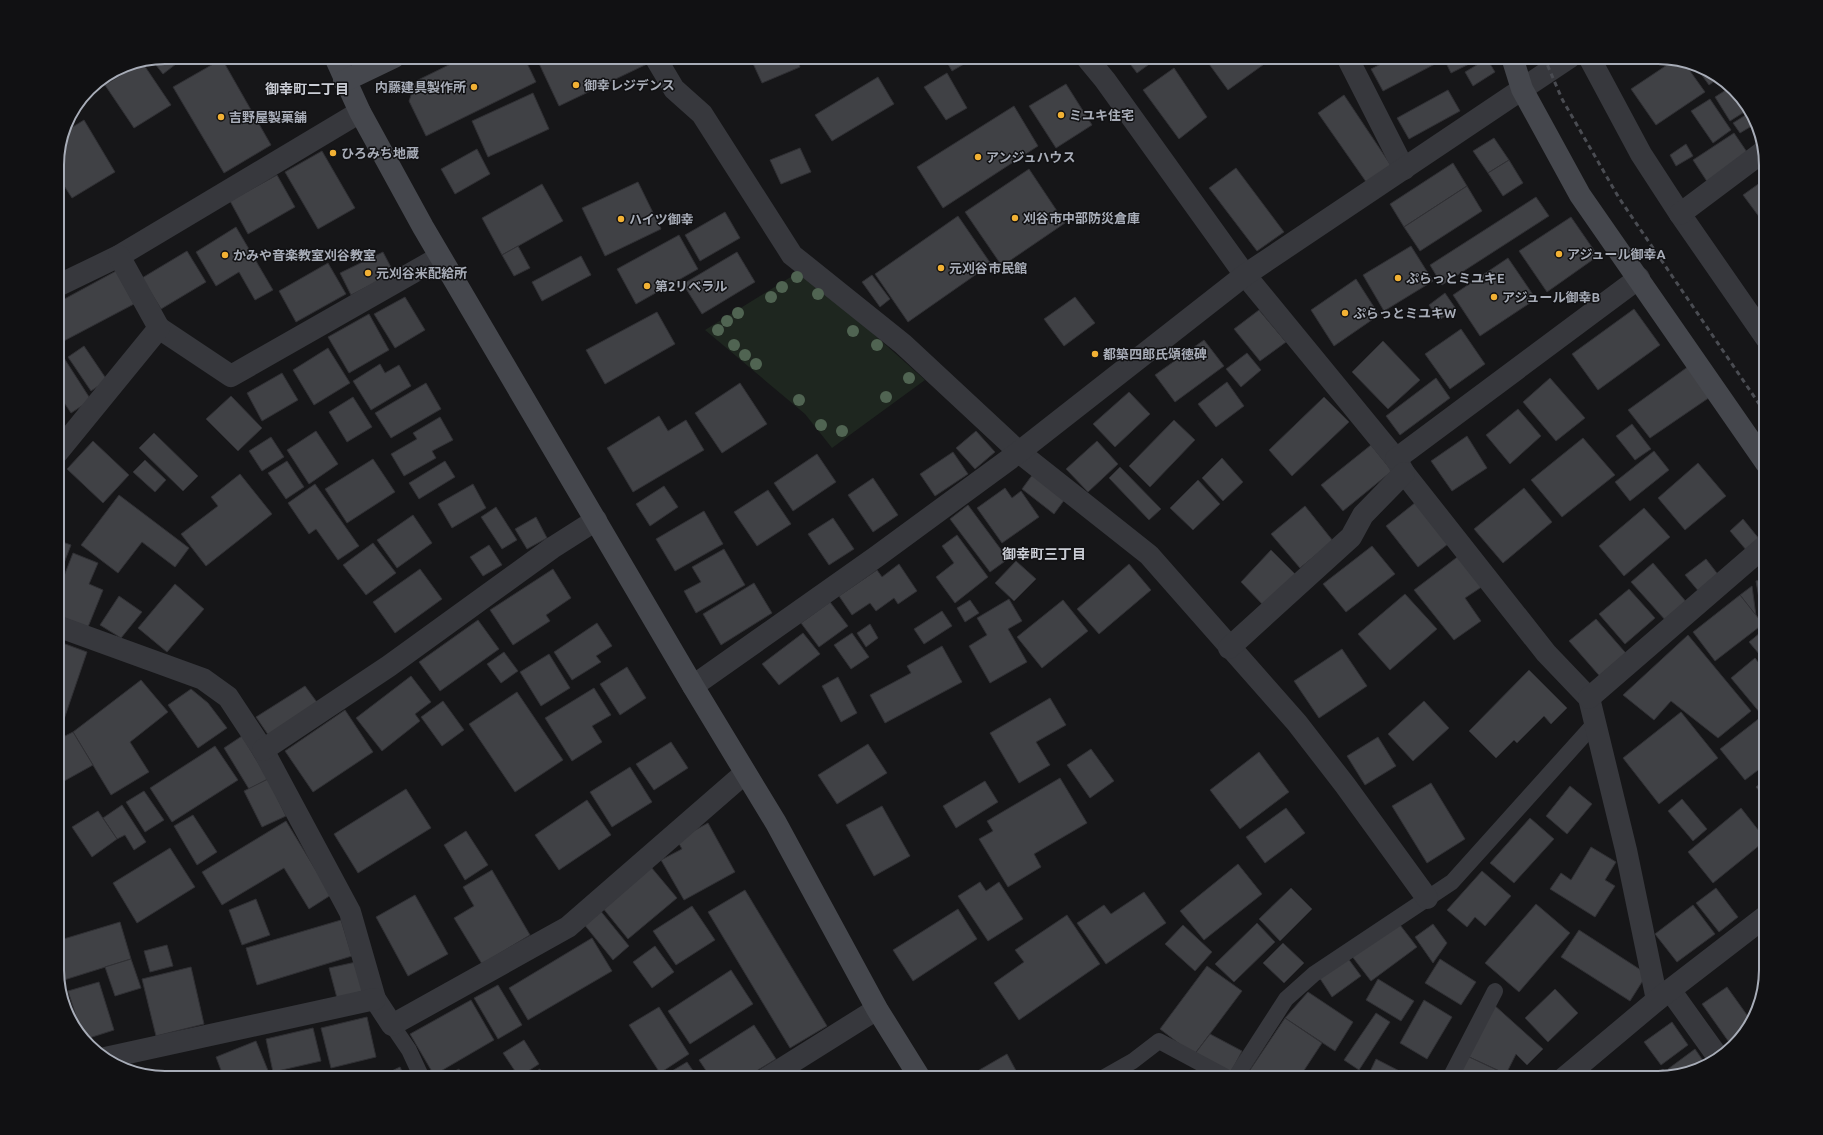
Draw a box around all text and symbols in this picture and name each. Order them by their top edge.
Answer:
place label: 御幸レジデンス [584,78,675,92]
place label: 内藤建具製作所 [375,80,466,94]
marker: 御幸レジデンス [571,80,581,90]
district label: 御幸町二丁目 [265,81,349,97]
marker: 内藤建具製作所 [469,82,479,92]
place label: ミユキ住宅 [1069,108,1134,122]
place label: 吉野屋製菓舗 [229,110,307,124]
marker: ミユキ住宅 [1056,110,1066,120]
marker: 吉野屋製菓舗 [216,112,226,122]
place label: ひろみち地蔵 [341,146,419,160]
marker: ひろみち地蔵 [328,148,338,158]
place label: アンジュハウス [986,150,1076,164]
marker: アンジュハウス [973,152,983,162]
place label: 刈谷市中部防災倉庫 [1023,211,1140,225]
place label: ハイツ御幸 [629,212,694,226]
marker: 刈谷市中部防災倉庫 [1010,213,1020,223]
marker: ハイツ御幸 [616,214,626,224]
place label: アジュール御幸A [1567,247,1667,261]
place label: かみや音楽教室刈谷教室 [233,248,376,262]
marker: アジュール御幸A [1554,249,1564,259]
marker: かみや音楽教室刈谷教室 [220,250,230,260]
place label: 元刈谷市民館 [949,261,1027,275]
marker: 元刈谷市民館 [936,263,946,273]
place label: 元刈谷米配給所 [376,266,467,280]
marker: 元刈谷米配給所 [363,268,373,278]
place label: ぷらっとミユキE [1406,271,1505,285]
marker: ぷらっとミユキE [1393,273,1403,283]
place label: 第2リベラル [655,279,727,293]
marker: 第2リベラル [642,281,652,291]
place label: アジュール御幸B [1502,290,1601,304]
marker: アジュール御幸B [1489,292,1499,302]
place label: ぷらっとミユキW [1353,306,1456,320]
marker: ぷらっとミユキW [1340,308,1350,318]
place label: 都築四郎氏頌徳碑 [1103,347,1207,361]
marker: 都築四郎氏頌徳碑 [1090,349,1100,359]
district label: 御幸町三丁目 [1002,546,1086,562]

